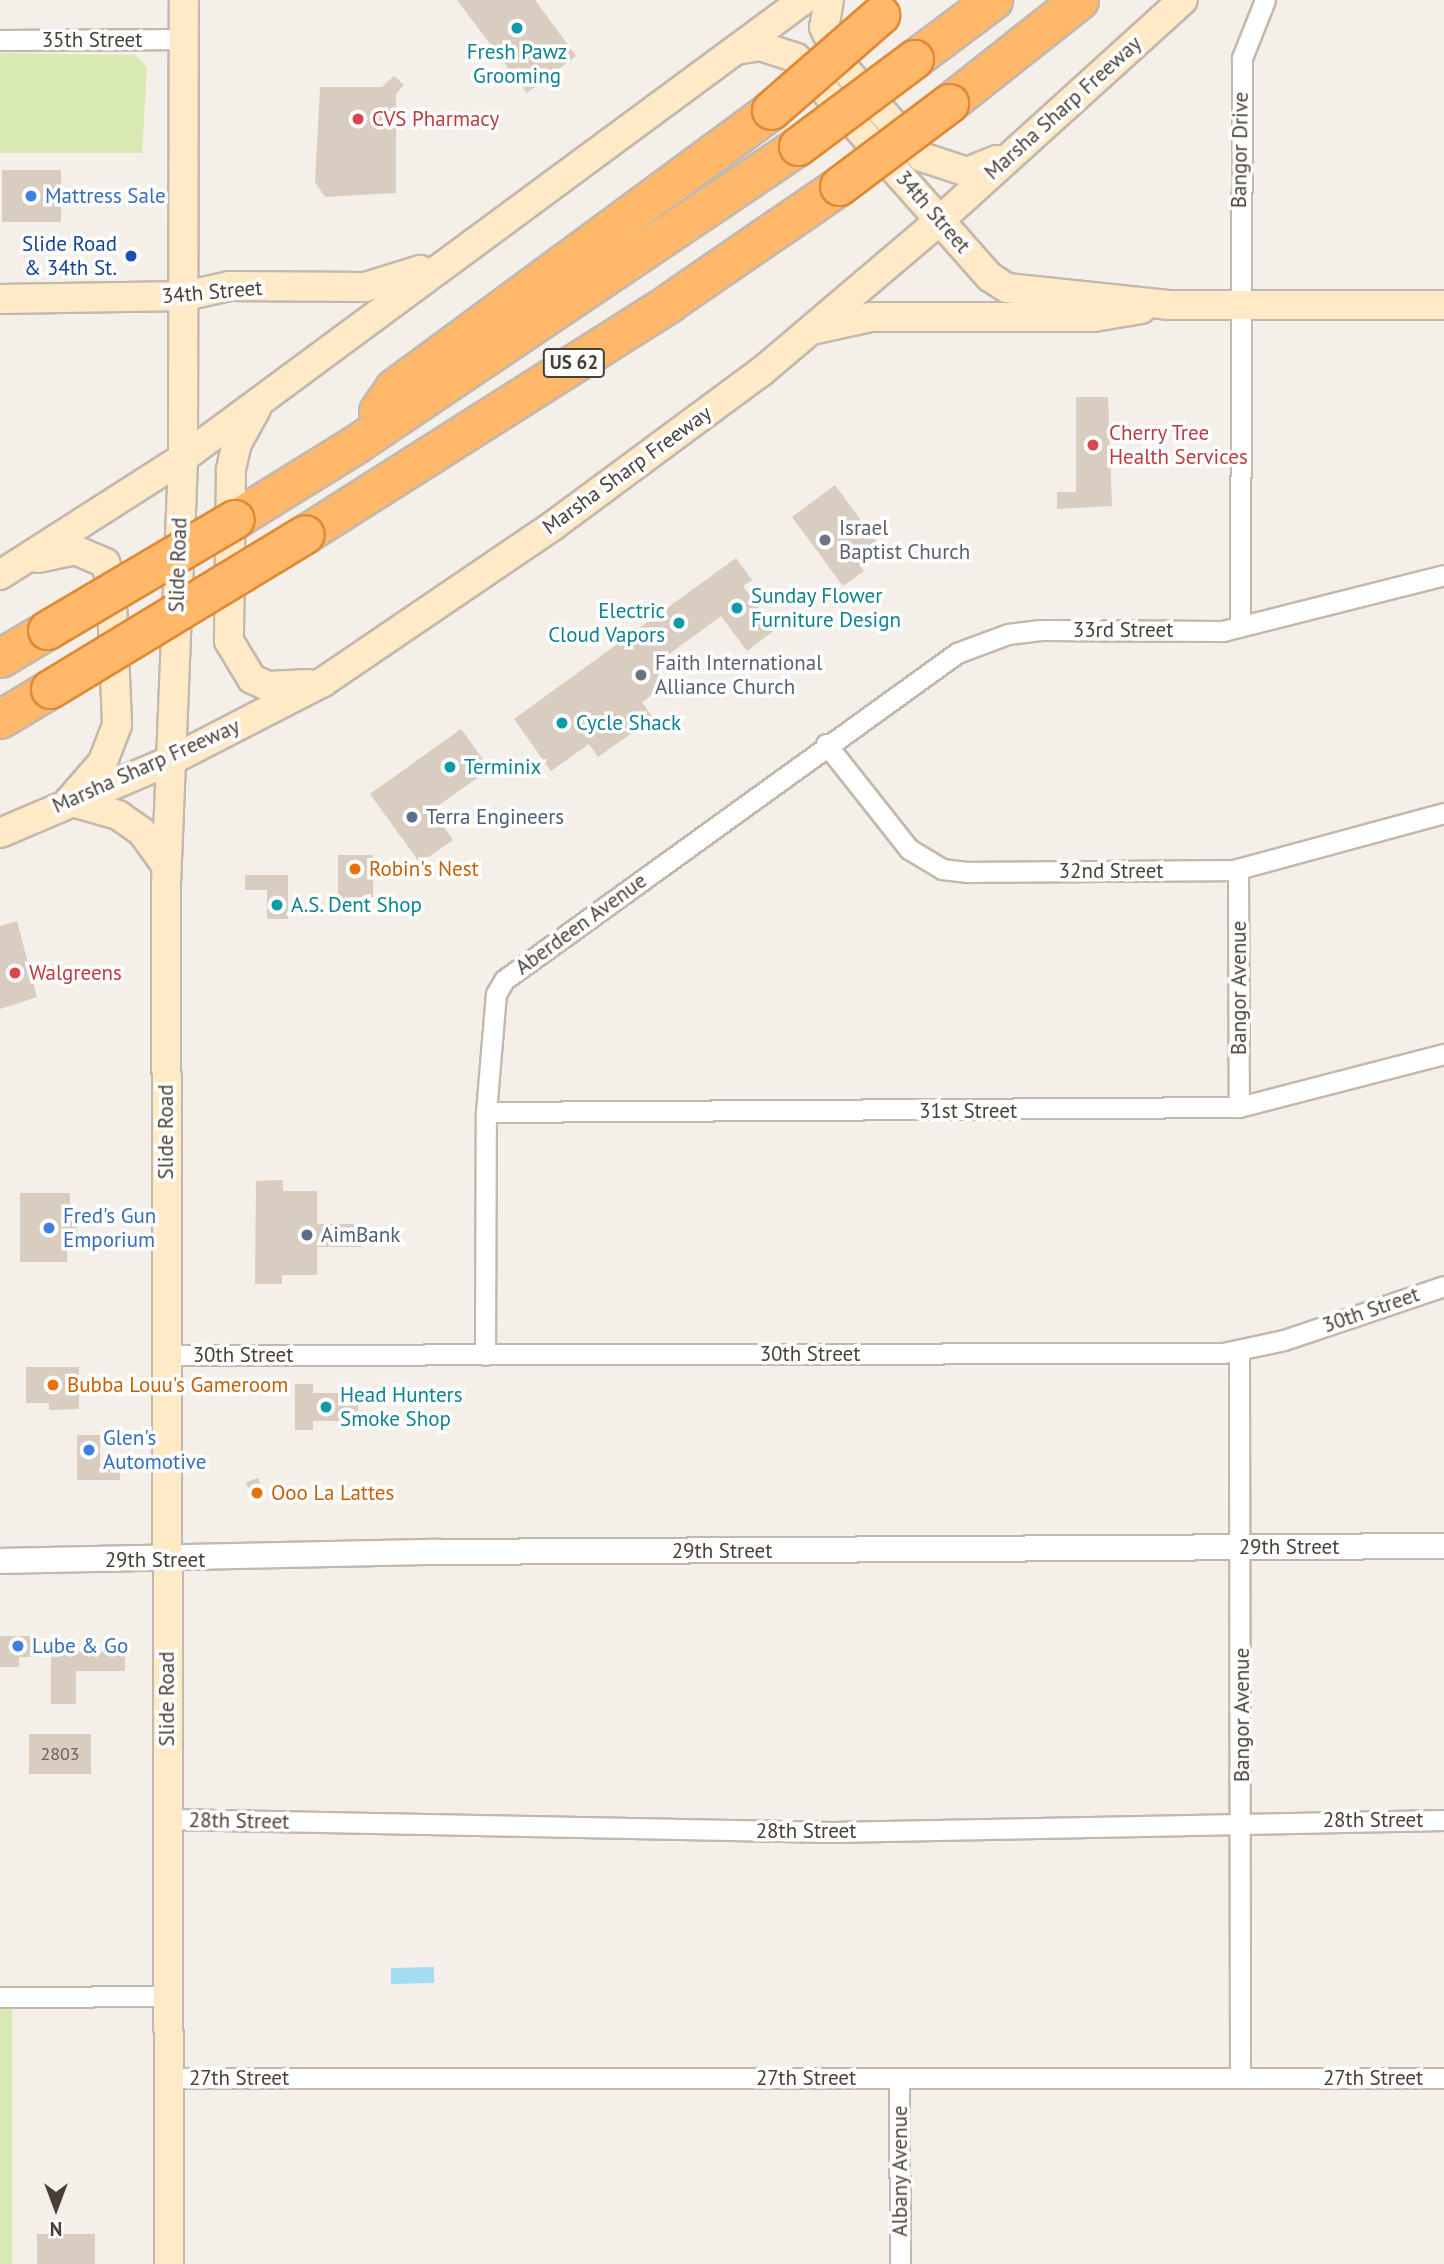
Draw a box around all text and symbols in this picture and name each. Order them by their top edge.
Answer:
marker: Fresh Pawz Grooming [509,20,525,36]
street label: 35th Street [42,27,142,53]
street label: Marsha Sharp Freeway [979,31,1147,185]
place label: Fresh Pawz Grooming [467,39,567,89]
street label: Bangor Drive [1226,92,1254,208]
place label: CVS Pharmacy [372,106,499,132]
marker: CVS Pharmacy [350,111,366,127]
street label: 34th Street [890,166,976,258]
place label: Mattress Sale [45,183,166,209]
marker: Mattress Sale [23,188,39,204]
place label: Slide Road & 34th St. [22,231,117,281]
marker: Slide Road & 34th St. [123,248,139,264]
street label: 34th Street [161,275,263,309]
road number: US 62 [542,348,606,378]
street label: Marsha Sharp Freeway [538,400,716,540]
place label: Cherry Tree Health Services [1109,420,1248,470]
marker: Cherry Tree Health Services [1083,435,1103,455]
place label: Israel Baptist Church [839,515,970,565]
street label: Slide Road [164,517,192,613]
marker: Israel Baptist Church [817,532,833,548]
place label: Sunday Flower Furniture Design [751,583,901,633]
place label: Electric Cloud Vapors [548,598,665,648]
marker: Sunday Flower Furniture Design [729,600,745,616]
marker: Electric Cloud Vapors [671,615,687,631]
street label: 33rd Street [1073,617,1173,643]
place label: Faith International Alliance Church [655,650,822,700]
marker: Faith International Alliance Church [633,667,649,683]
place label: Cycle Shack [576,710,681,736]
street label: Marsha Sharp Freeway [49,713,243,819]
marker: Cycle Shack [554,715,570,731]
place label: Terminix [464,754,541,780]
marker: Terminix [442,759,458,775]
place label: Terra Engineers [426,804,564,830]
marker: Terra Engineers [404,809,420,825]
place label: Robin's Nest [369,856,479,882]
street label: 32nd Street [1059,858,1163,884]
marker: Robin's Nest [347,861,363,877]
street label: Aberdeen Avenue [510,868,652,980]
place label: A.S. Dent Shop [291,892,423,918]
marker: A.S. Dent Shop [269,897,285,913]
street label: Bangor Avenue [1226,920,1252,1056]
place label: Walgreens [29,960,122,986]
marker: Walgreens [7,965,23,981]
street label: Slide Road [153,1085,179,1179]
street label: 31st Street [919,1098,1017,1124]
place label: Fred's Gun Emporium [63,1203,156,1253]
marker: Fred's Gun Emporium [41,1220,57,1236]
place label: AimBank [321,1222,400,1248]
marker: AimBank [299,1227,315,1243]
street label: 30th Street [1319,1282,1423,1338]
street label: 30th Street [760,1341,860,1367]
street label: 30th Street [193,1342,293,1368]
place label: Bubba Louu's Gameroom [67,1372,288,1398]
marker: Bubba Louu's Gameroom [45,1377,61,1393]
place label: Head Hunters Smoke Shop [340,1382,463,1432]
marker: Head Hunters Smoke Shop [318,1399,334,1415]
place label: Glen's Automotive [103,1425,206,1475]
marker: Glen's Automotive [81,1442,97,1458]
place label: Ooo La Lattes [271,1480,394,1506]
marker: Ooo La Lattes [249,1485,265,1501]
street label: 29th Street [1239,1534,1339,1560]
street label: 29th Street [672,1538,772,1564]
street label: 29th Street [105,1547,205,1573]
place label: Lube & Go [32,1633,128,1659]
marker: Lube & Go [10,1638,26,1654]
street label: Bangor Avenue [1229,1647,1255,1783]
street label: Slide Road [154,1652,180,1746]
house number: 2803 [40,1743,80,1765]
street label: 28th Street [1323,1807,1423,1833]
street label: 28th Street [188,1808,290,1834]
street label: 28th Street [756,1818,856,1844]
street label: 27th Street [189,2065,289,2091]
street label: 27th Street [756,2065,856,2091]
street label: 27th Street [1323,2065,1423,2091]
street label: Albany Avenue [887,2105,913,2237]
north arrow [21,2173,91,2243]
text: N [50,2217,62,2241]

